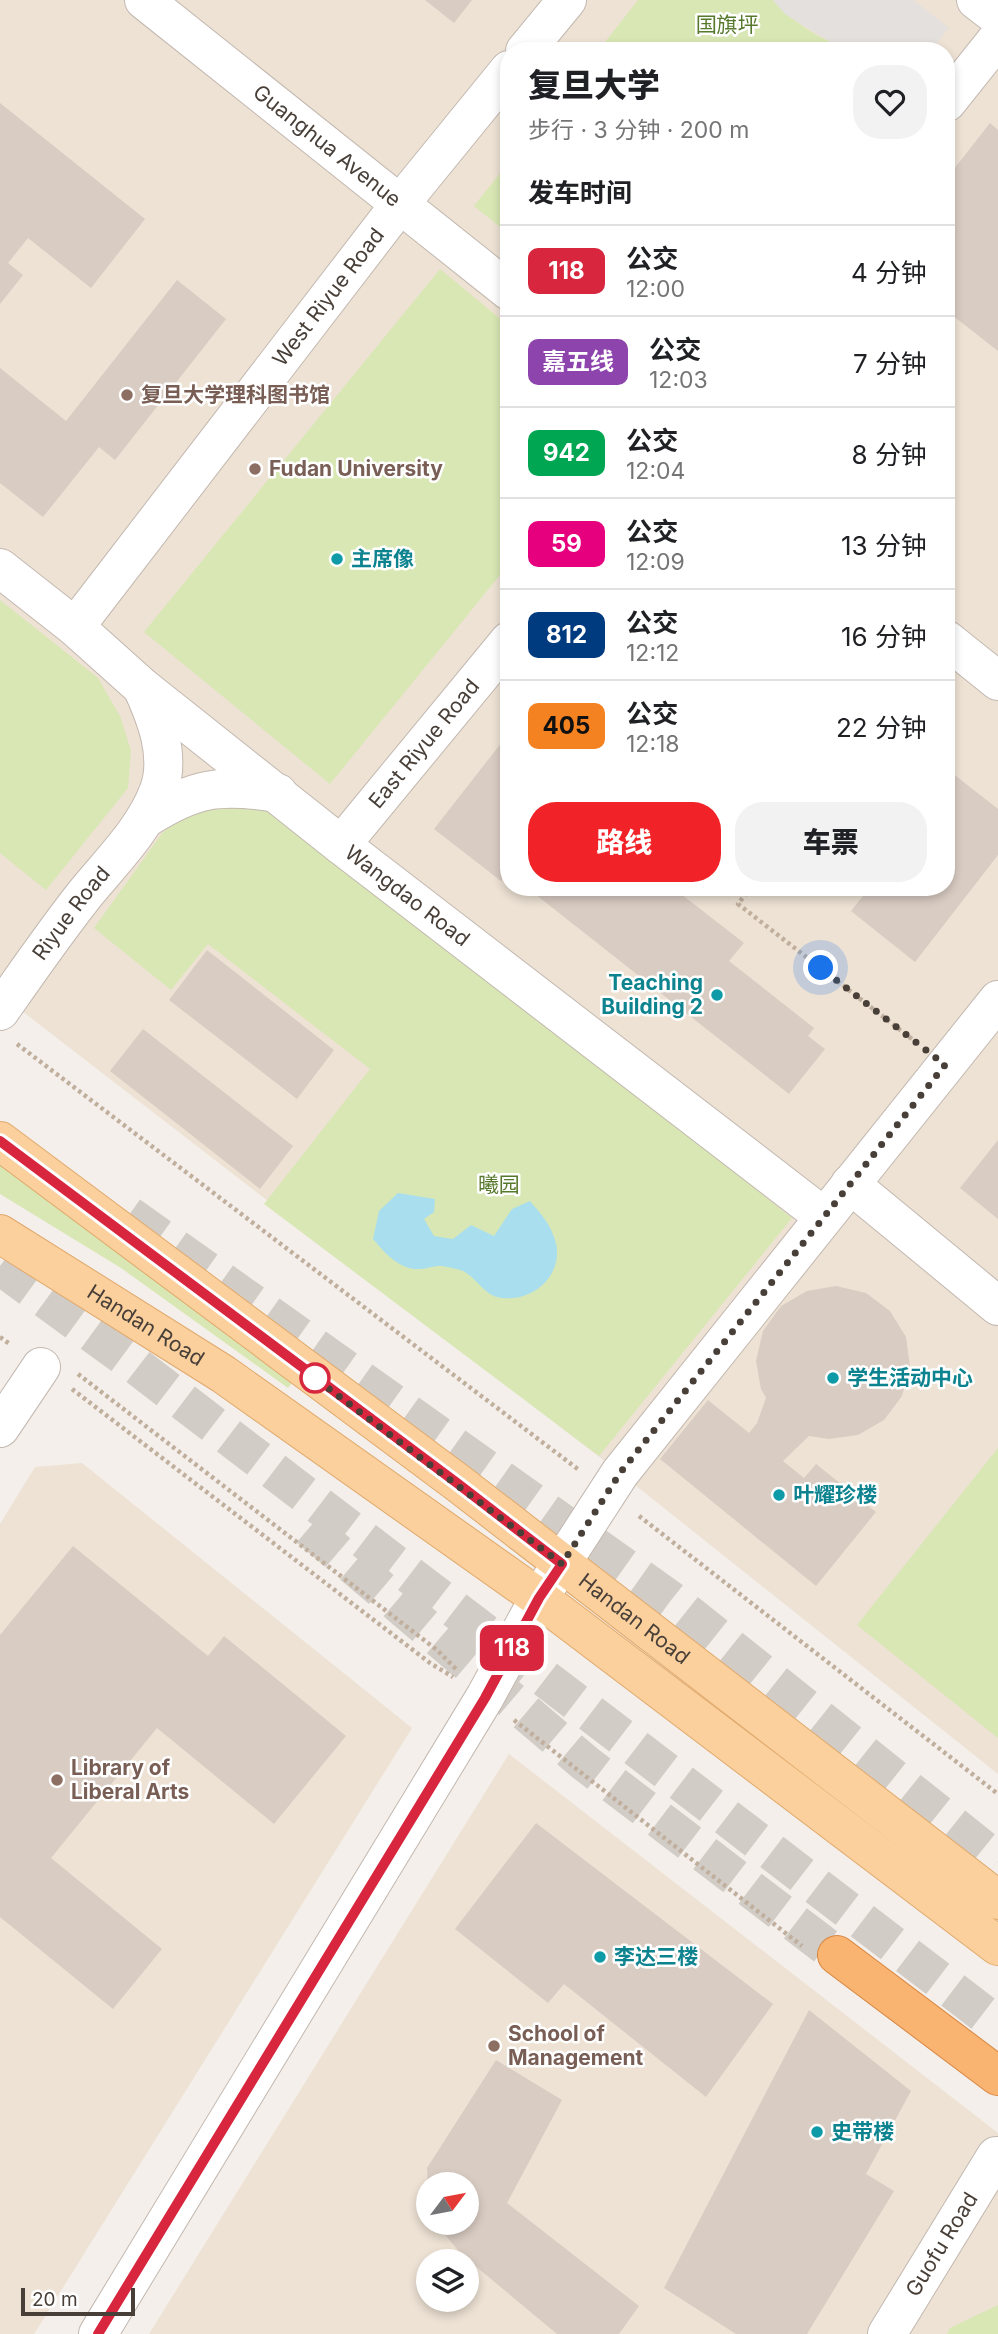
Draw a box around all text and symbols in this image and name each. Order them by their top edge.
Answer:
park label: 国旗坪 [696,12,759,37]
text: 复旦大学 [528,65,660,105]
button: heart [853,65,927,139]
street label: Guanghua Avenue [248,79,406,212]
text: 步行 · 3 分钟 · 200 m [528,116,749,144]
text: 发车时间 [528,177,632,208]
street label: West Riyue Road [267,223,389,371]
text: 公交 [626,243,678,274]
text: 118 [548,256,585,285]
text: 4 分钟 [851,257,927,288]
text: 12:00 [626,275,685,303]
text: 公交 [649,334,701,365]
text: 嘉五线 [542,347,614,376]
text: 7 分钟 [853,348,927,379]
text: 12:03 [649,366,708,394]
place label: 复旦大学理科图书馆 [141,382,330,407]
marker: 复旦大学理科图书馆 [119,387,135,403]
text: 公交 [626,425,678,456]
text: 942 [543,438,590,467]
text: 8 分钟 [852,439,927,470]
place label: Fudan University [269,456,443,481]
text: 12:04 [626,457,685,485]
marker: Fudan University [247,461,263,477]
text: 公交 [626,516,678,547]
text: 59 [551,529,582,558]
text: 13 分钟 [841,530,927,561]
place label: 主席像 [351,546,414,571]
text: 12:09 [626,548,685,576]
marker: 主席像 [329,551,345,567]
text: 公交 [626,607,678,638]
text: 812 [546,620,587,649]
text: 16 分钟 [841,621,927,652]
text: 12:12 [626,639,679,667]
street label: East Riyue Road [363,674,484,813]
text: 公交 [626,698,678,729]
text: 405 [543,711,590,740]
text: 22 分钟 [836,712,927,743]
text: 12:18 [626,730,680,758]
button: 路线 [528,802,721,882]
button: 车票 [735,802,927,882]
street label: Wangdao Road [340,840,475,951]
street label: Riyue Road [27,861,115,965]
your location [803,950,838,985]
place label: Teaching Building 2 [601,970,703,1019]
marker: Teaching Building 2 [709,987,725,1003]
park label: 曦园 [478,1172,520,1197]
street label: Handan Road [83,1279,209,1371]
unlabelled marker [300,1363,330,1393]
place label: 学生活动中心 [847,1365,973,1390]
marker: 学生活动中心 [825,1370,841,1386]
place label: 叶耀珍楼 [793,1482,877,1507]
marker: 叶耀珍楼 [771,1487,787,1503]
street label: Handan Road [574,1568,695,1669]
line badge: 118 [472,1625,552,1671]
text: 118 [494,1633,530,1662]
place label: Library of Liberal Arts [71,1755,189,1804]
marker: Library of Liberal Arts [49,1772,65,1788]
place label: 李达三楼 [614,1944,698,1969]
marker: 李达三楼 [592,1949,608,1965]
place label: School of Management [508,2021,644,2070]
marker: School of Management [486,2038,502,2054]
place label: 史带楼 [831,2119,894,2144]
marker: 史带楼 [809,2124,825,2140]
north arrow [416,2172,480,2235]
map controls [416,2172,479,2312]
street label: Guofu Road [900,2188,983,2301]
button: layers [416,2249,479,2312]
scale bar [21,2285,135,2317]
text: 20 m [32,2288,78,2311]

